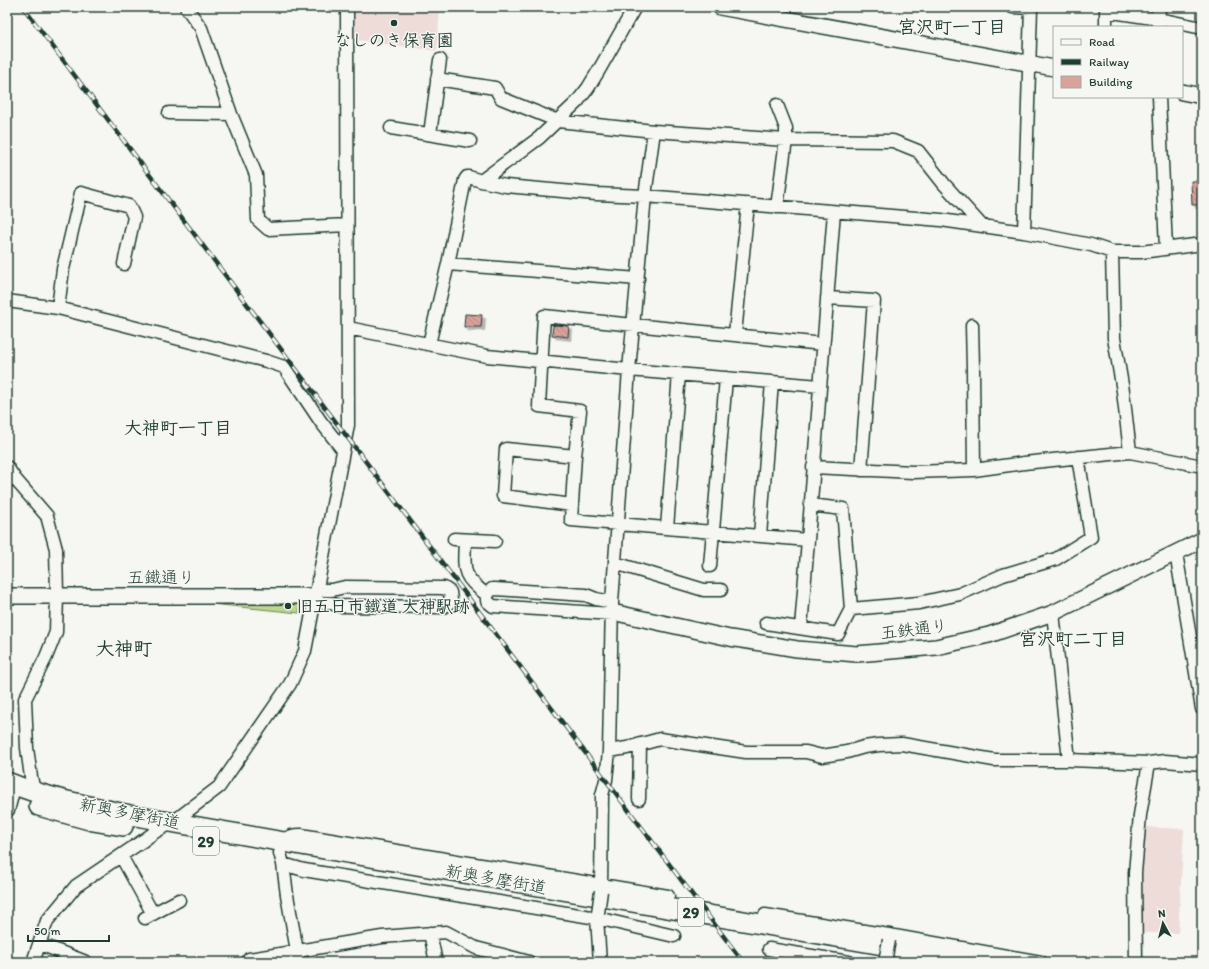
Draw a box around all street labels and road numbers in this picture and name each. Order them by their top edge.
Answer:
street label: 五鐵通り [127,567,195,587]
street label: 五鉄通り [879,615,949,643]
street label: 新奥多摩街道 [78,793,182,833]
road number: 29 [193,827,219,855]
street label: 新奥多摩街道 [444,860,548,898]
road number: 29 [678,898,704,926]

